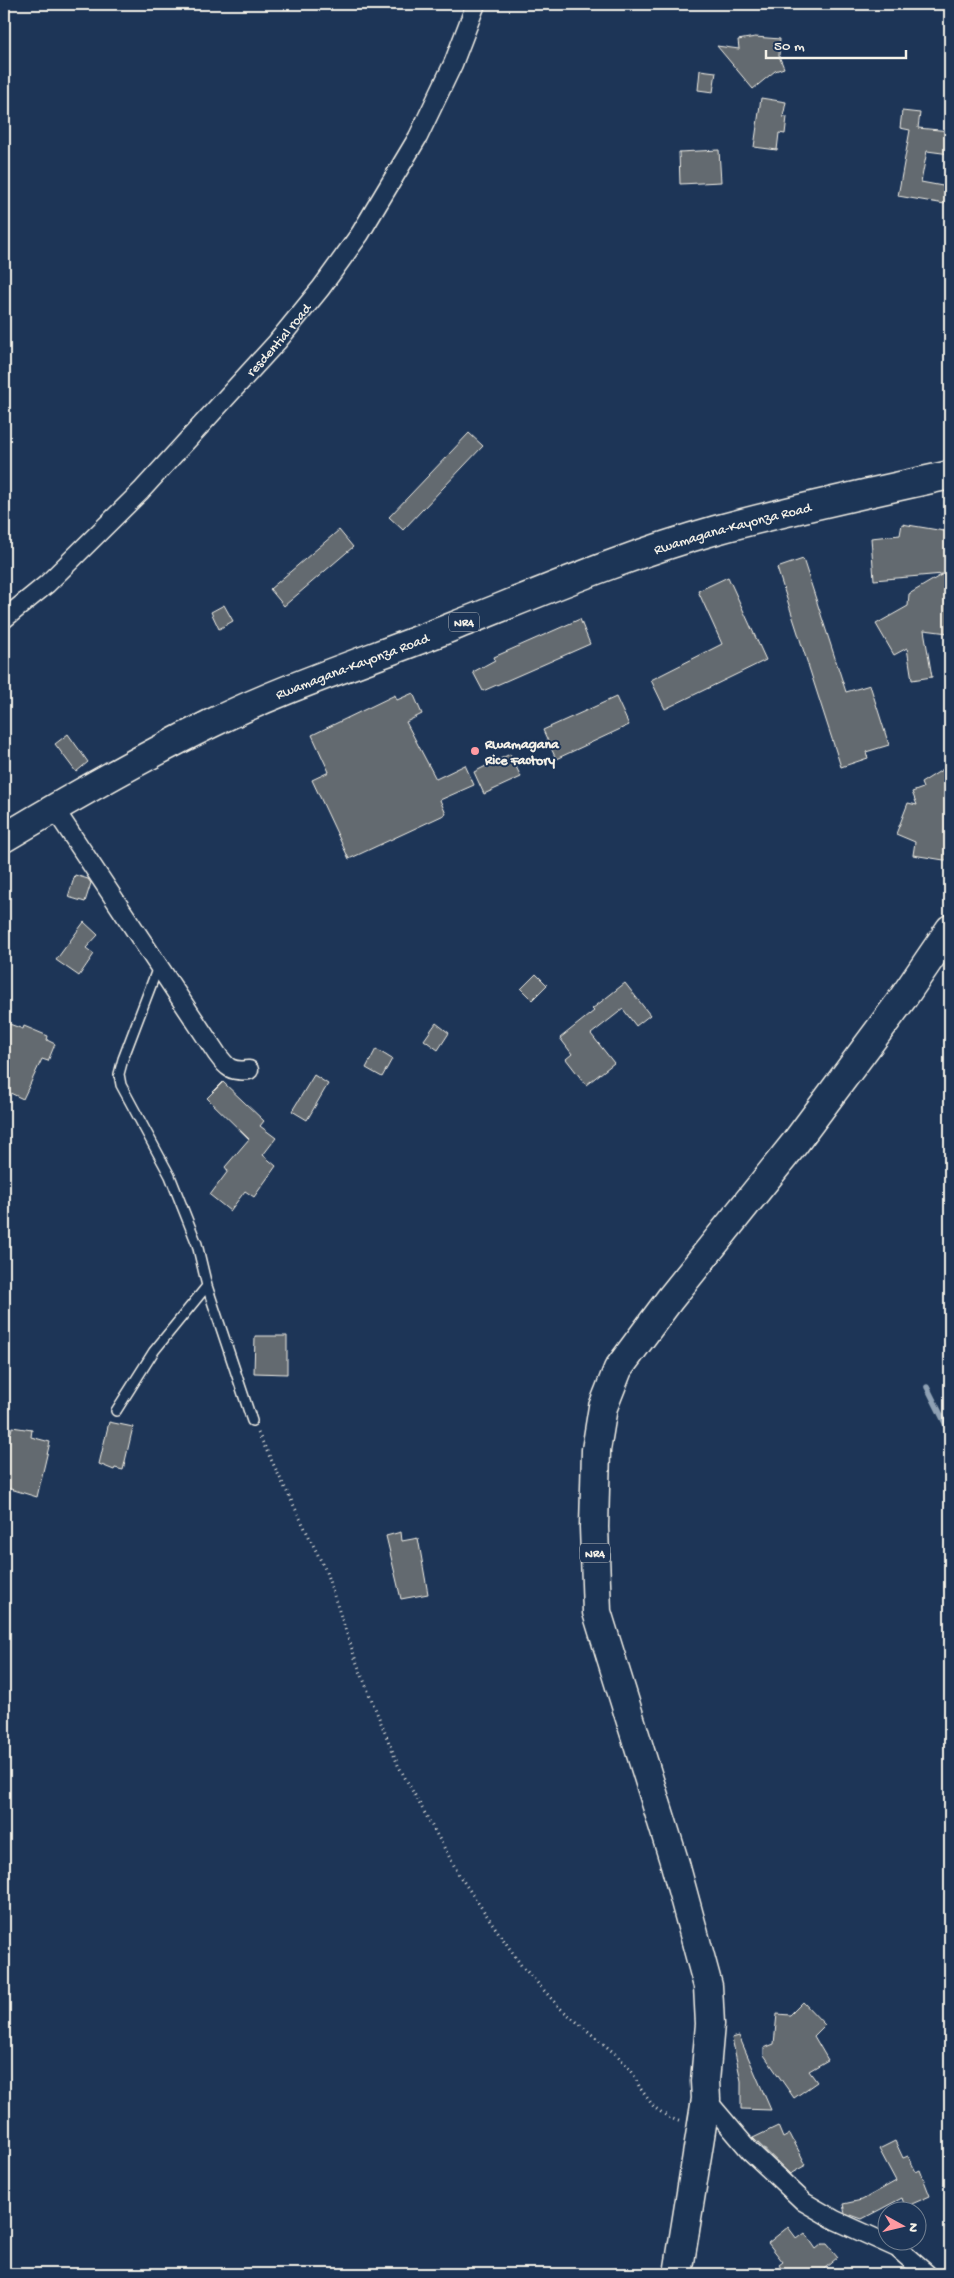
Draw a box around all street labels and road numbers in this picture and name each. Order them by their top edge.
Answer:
street label: resdential road [244,300,317,381]
street label: Rwamagana-Kayonza Road [652,500,815,560]
road number: NR4 [449,612,479,632]
street label: Rwamagana-Kayonza Road [274,630,433,705]
road number: NR4 [580,1544,610,1562]

